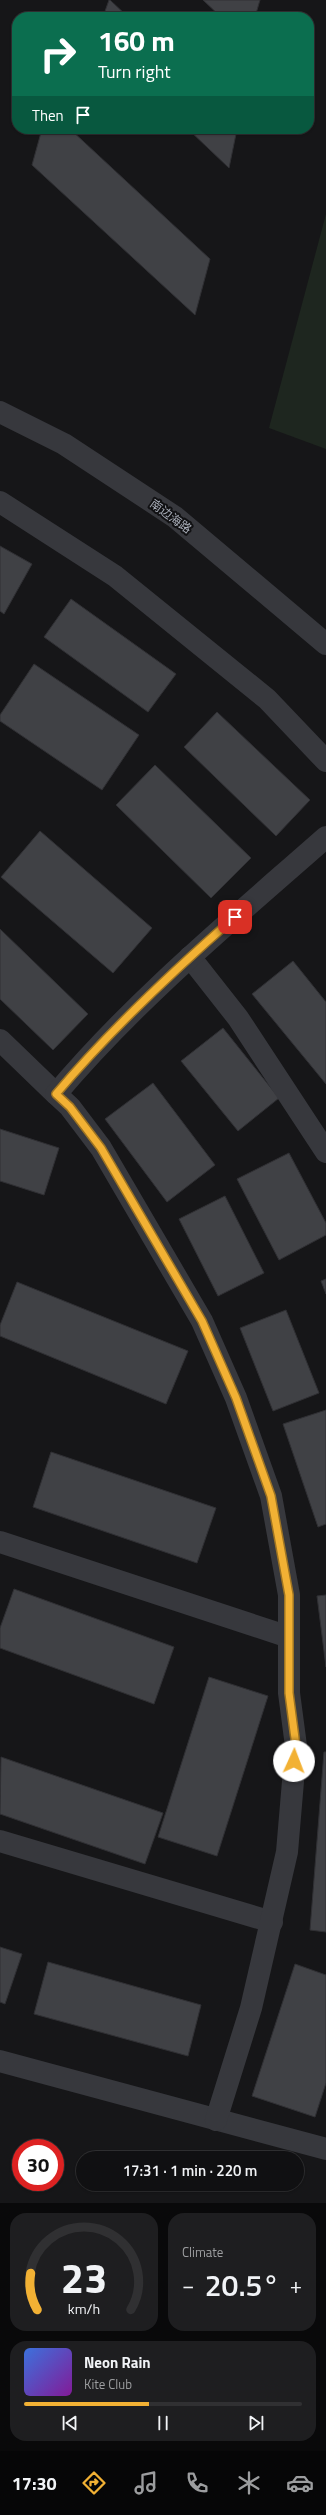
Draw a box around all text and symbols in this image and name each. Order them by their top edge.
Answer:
text: 160 m [98,19,175,62]
icon: right [32,28,84,80]
text: Turn right [98,58,171,85]
text: Then [32,104,64,127]
icon: arrive [72,104,94,126]
street label: 南边海路 [146,494,196,538]
pin [218,900,252,934]
icon: arrive [224,906,246,928]
position arrow [273,1740,315,1782]
speed limit sign: 30 [12,2139,64,2191]
text: 17:31 · 1 min · 220 m [123,2159,257,2182]
text: Climate [182,2242,223,2262]
text: 23 [61,2246,107,2309]
text: 20.5° [205,2262,279,2308]
text: − [182,2268,194,2302]
text: + [290,2268,302,2302]
text: km/h [68,2298,100,2320]
text: Neon Rain [84,2351,151,2374]
text: Kite Club [84,2374,132,2394]
icon: previous [59,2412,81,2434]
icon: pause [152,2412,174,2434]
icon: next [245,2412,267,2434]
icon: directions [80,2469,108,2497]
icon: music [132,2469,160,2497]
icon: phone [183,2469,211,2497]
icon: climate [235,2469,263,2497]
icon: car [286,2469,314,2497]
text: 17:30 [12,2470,57,2497]

